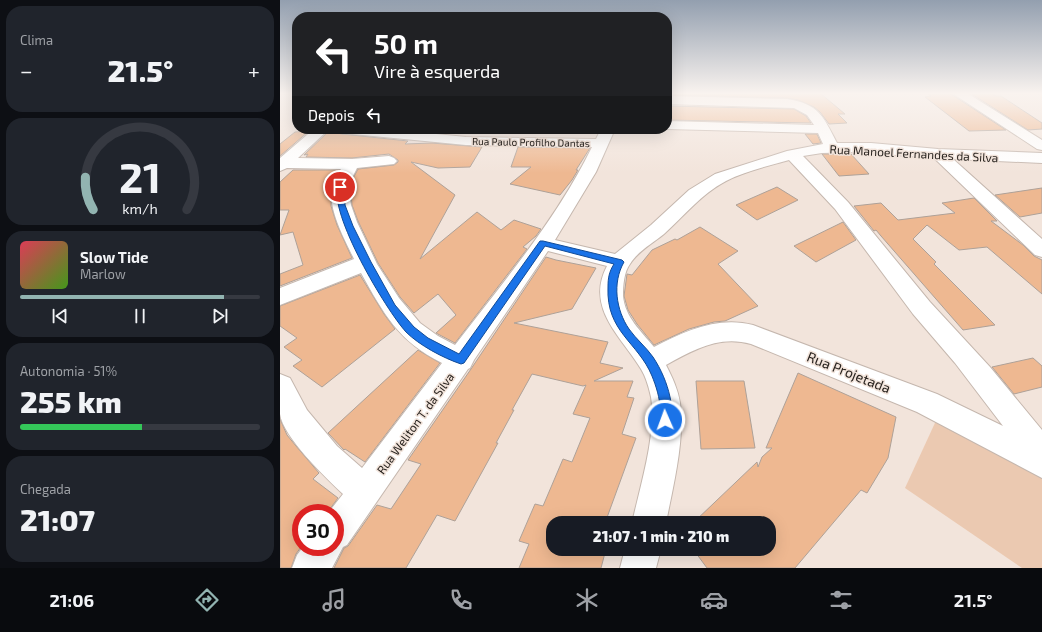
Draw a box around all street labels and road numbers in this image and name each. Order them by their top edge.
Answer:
street label: Rua Paulo Profilho Dantas [472,135,590,149]
street label: Rua Manoel Fernandes da Silva [829,142,999,164]
street label: Rua Projetada [805,347,893,397]
street label: Rua Weliton T. da Silva [373,370,457,476]

